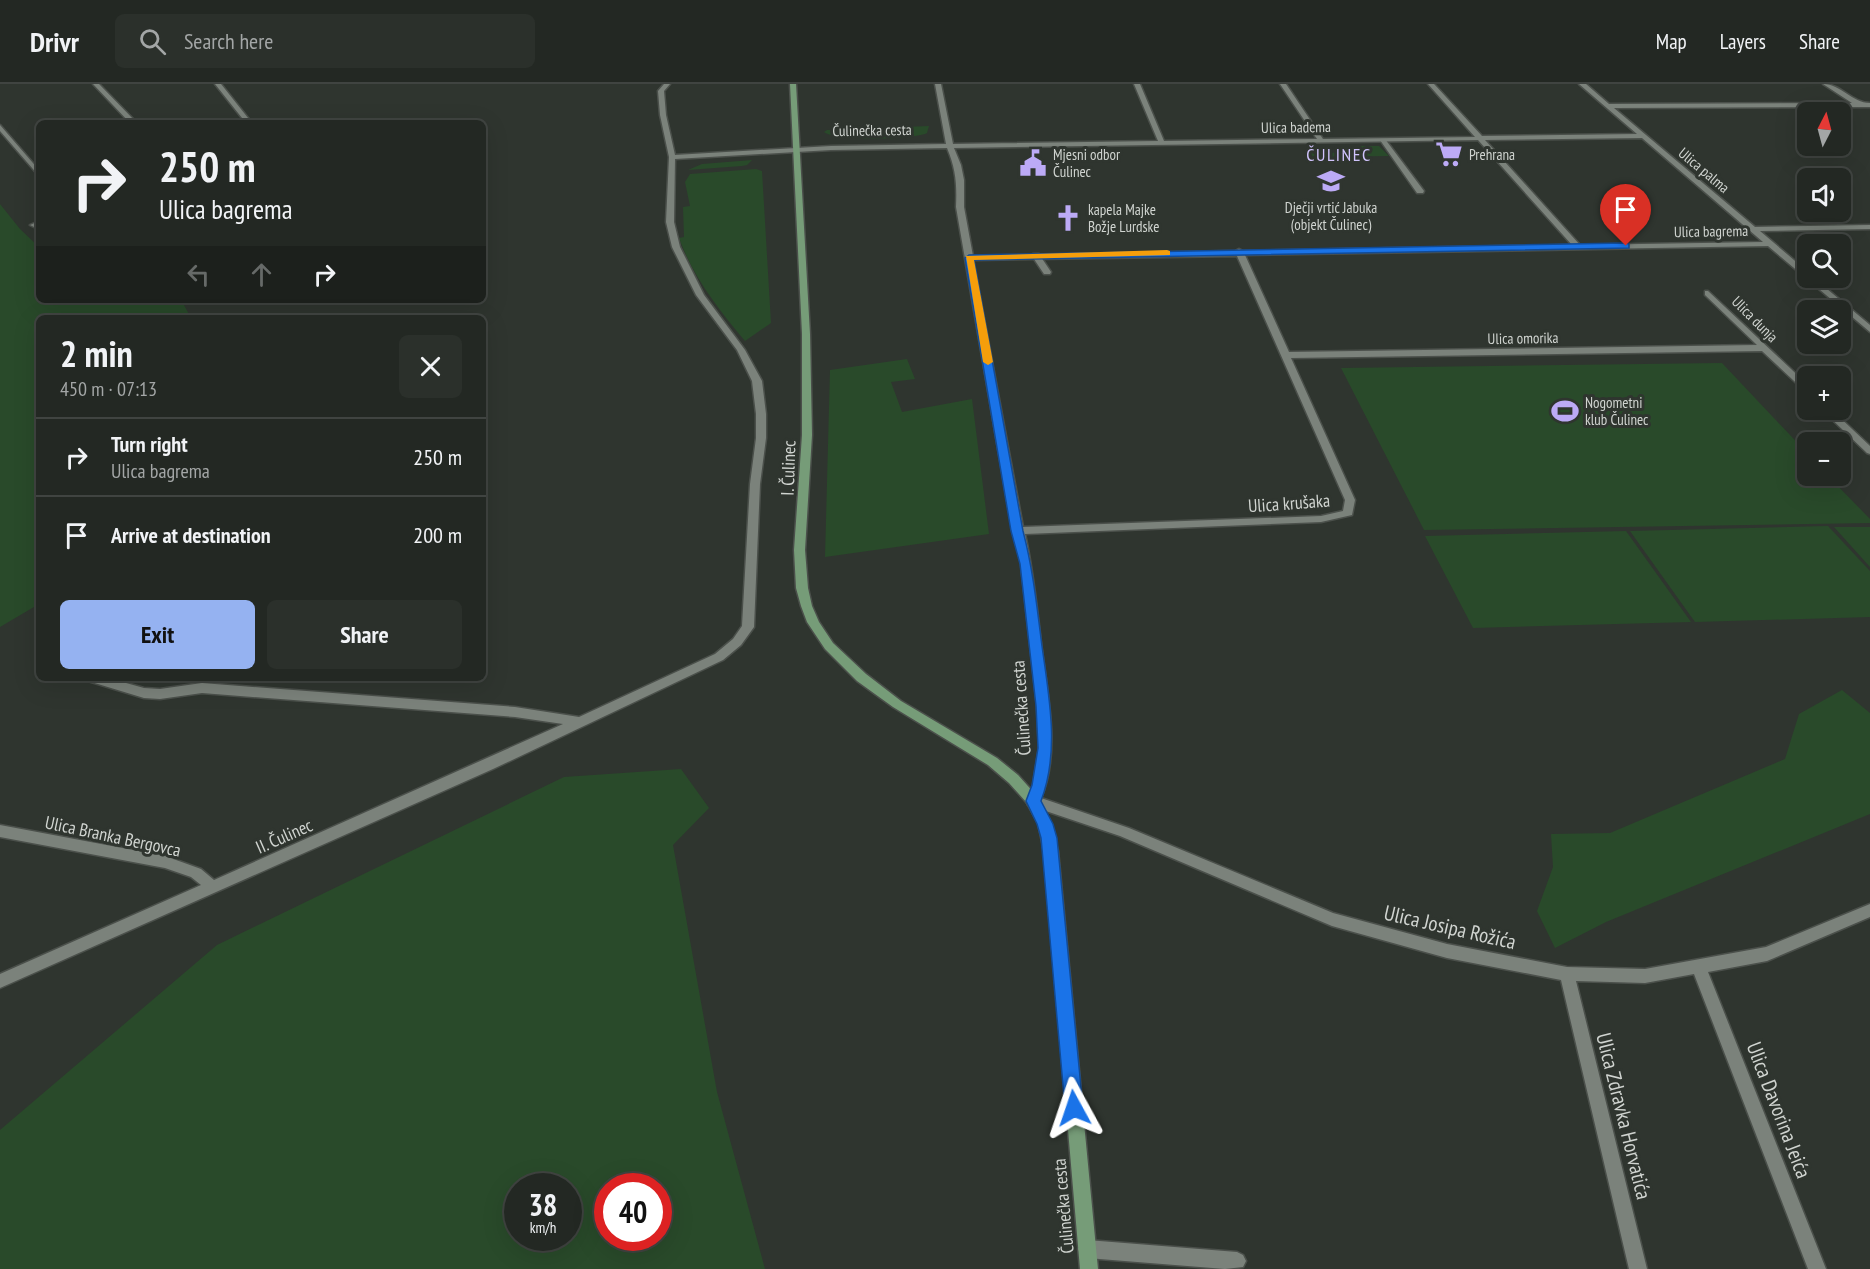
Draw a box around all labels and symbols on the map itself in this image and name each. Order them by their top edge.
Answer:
north arrow [1797,102,1851,156]
street label: Ulica badema [1261,117,1331,137]
street label: Čulinečka cesta [832,120,912,140]
supermarket icon: Prehrana [1434,139,1464,169]
district label: ČULINEC [1306,143,1372,166]
street label: Ulica palma [1675,143,1733,197]
place label: Mjesni odbor Čulinec [1053,145,1121,181]
place label: Prehrana [1469,145,1515,164]
public building icon: Mjesni odbor Čulinec [1018,148,1048,178]
school or university icon: Dječji vrtić Jabuka (objekt Čulinec) [1316,166,1346,196]
pin [1600,184,1651,246]
place label: Dječji vrtić Jabuka (objekt Čulinec) [1285,198,1377,234]
place label: kapela Majke Božje Lurdske [1088,200,1159,236]
church icon: kapela Majke Božje Lurdske [1053,203,1083,233]
street label: Ulica bagrema [1674,221,1748,241]
street label: Ulica dunja [1728,292,1782,346]
street label: Ulica omorika [1487,328,1559,348]
place label: Nogometni klub Čulinec [1585,393,1649,429]
sports icon: Nogometni klub Čulinec [1550,396,1580,426]
street label: I. Čulinec [776,439,800,496]
street label: Ulica krušaka [1247,489,1331,517]
street label: Čulinečka cesta [1006,660,1036,756]
street label: Ulica Branka Bergovca [43,810,183,862]
street label: II. Čulinec [252,813,317,859]
street label: Ulica Josipa Rožića [1381,899,1519,955]
street label: Ulica Zdravka Horvatića [1590,1030,1658,1202]
street label: Ulica Davorina Jeića [1741,1038,1817,1182]
position arrow [1042,1076,1106,1140]
street label: Čulinečka cesta [1047,1158,1079,1254]
speed limit sign: 40 [594,1173,672,1251]

